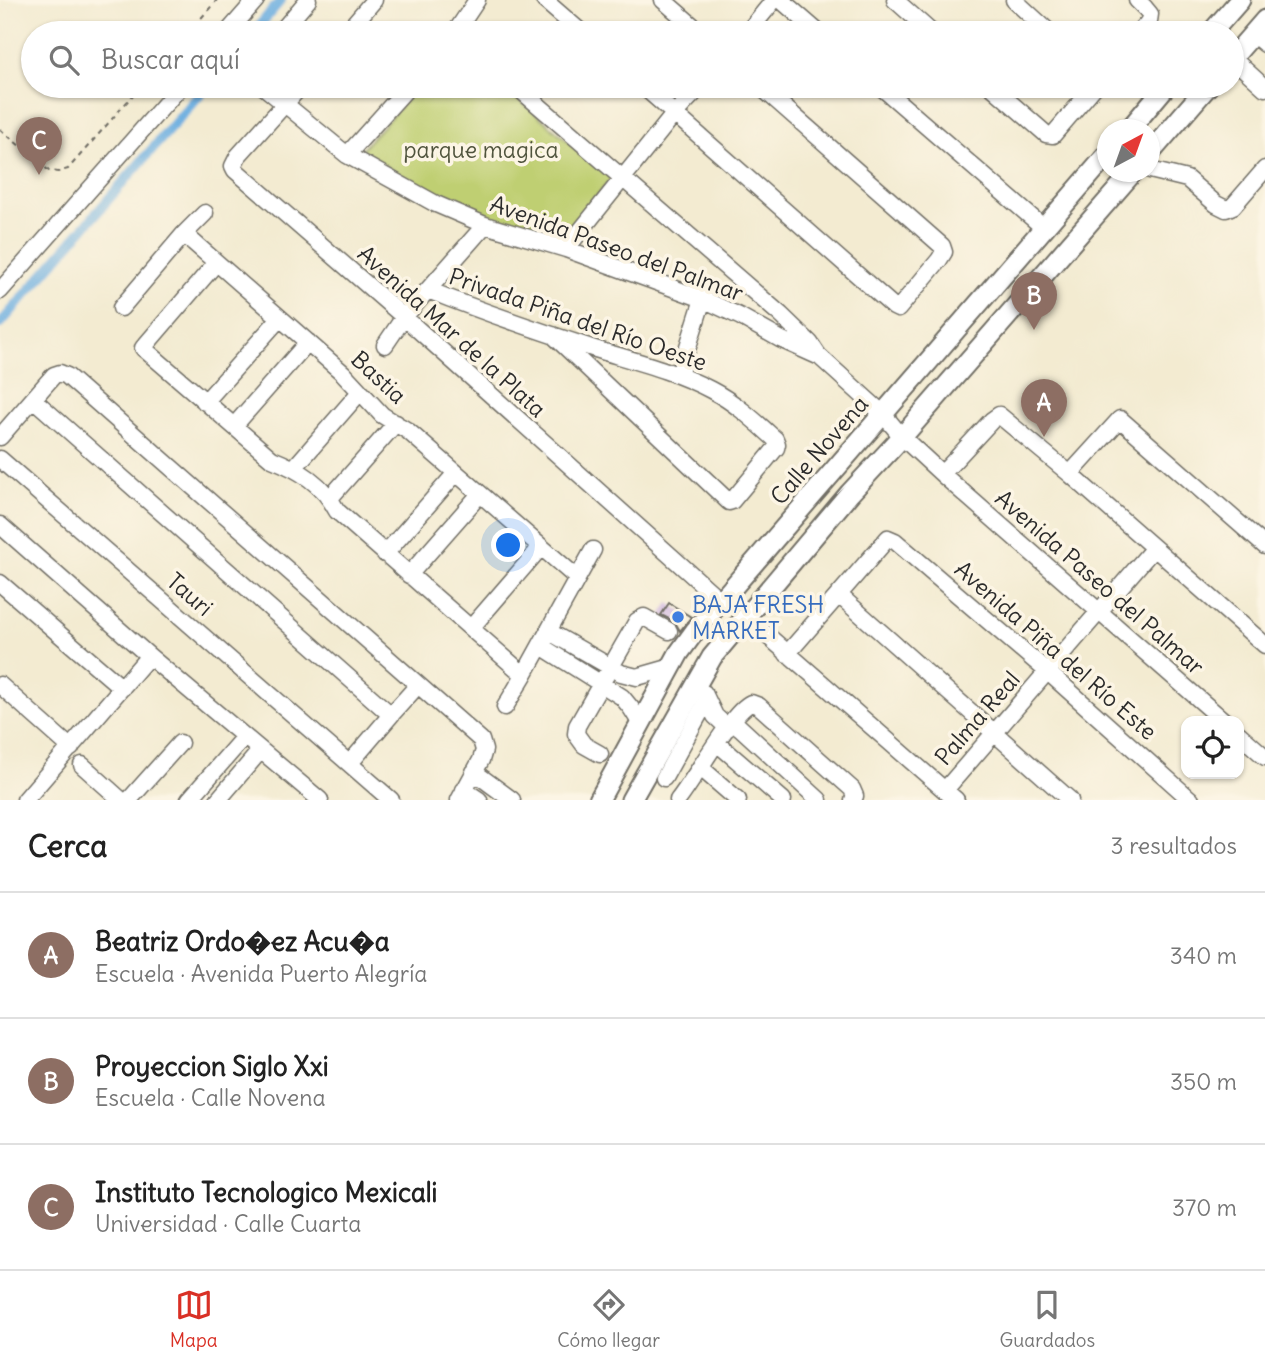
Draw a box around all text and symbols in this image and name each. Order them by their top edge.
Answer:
search box [21,21,1244,98]
icon: search [45,41,83,79]
text: Buscar aquí [101,43,240,76]
pin: C [16,117,62,175]
north arrow [1097,119,1160,182]
park label: parque magica [403,135,559,164]
street label: Avenida Paseo del Palmar [487,189,748,308]
street label: Avenida Mar de la Plata [352,239,552,423]
street label: Privada Piña del Río Oeste [445,261,711,377]
pin: B [1011,272,1057,330]
street label: Bastia [345,344,413,410]
pin: A [1021,379,1067,437]
street label: Calle Novena [764,390,874,510]
street label: Avenida Paseo del Palmar [990,483,1211,681]
your location [491,528,525,562]
street label: Avenida Piña del Río Este [949,554,1163,746]
street label: Tauri [161,566,219,622]
place label: BAJA FRESH MARKET [692,590,824,645]
marker: BAJA FRESH MARKET [670,609,686,625]
street label: Palma Real [928,665,1026,771]
map controls [1181,716,1244,779]
button: locate [1181,716,1244,779]
text: Cerca [28,827,107,865]
text: 3 resultados [1111,831,1237,860]
text: Beatriz Ordo�ez Acu�a [95,925,390,958]
text: A [44,941,58,970]
text: 340 m [1170,941,1237,970]
text: Escuela · Avenida Puerto Alegría [95,959,427,988]
text: Proyeccion Siglo Xxi [95,1050,329,1083]
text: B [43,1067,59,1096]
text: 350 m [1170,1067,1237,1096]
text: Escuela · Calle Novena [95,1083,326,1112]
text: Instituto Tecnologico Mexicali [95,1176,437,1209]
text: C [43,1193,59,1222]
text: 370 m [1172,1193,1237,1222]
text: Universidad · Calle Cuarta [95,1209,361,1238]
tab: Mapa [170,1286,218,1352]
tab: Cómo llegar [557,1286,660,1352]
tab: Guardados [1000,1286,1095,1352]

